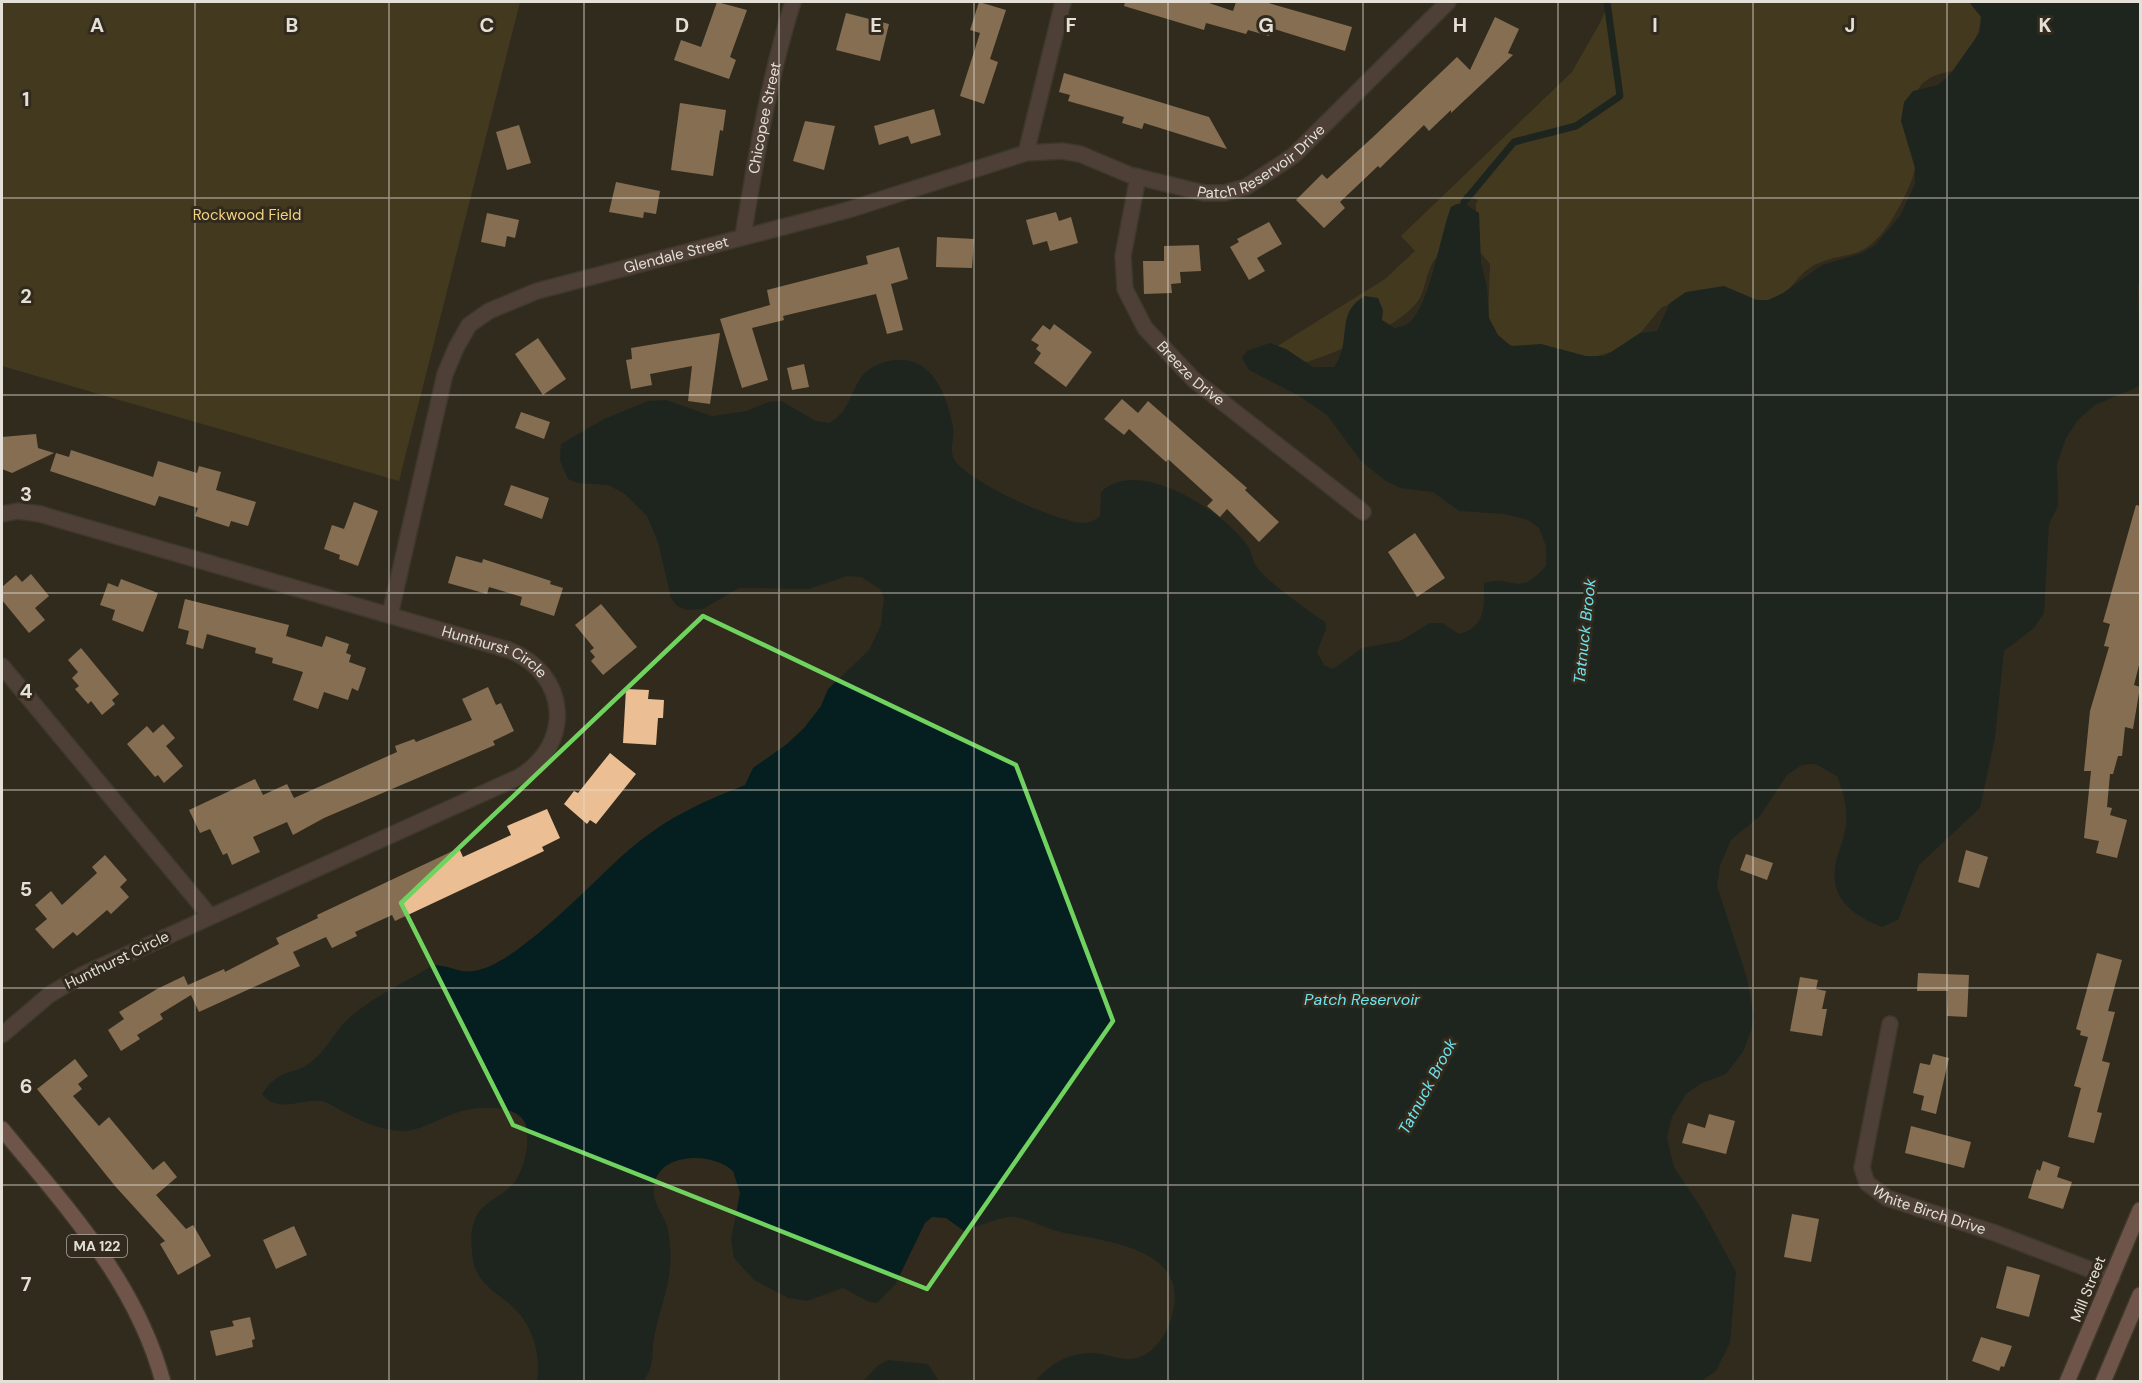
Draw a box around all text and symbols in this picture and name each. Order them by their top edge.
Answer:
text: A [90,12,104,38]
text: B [286,12,298,38]
text: C [480,12,494,38]
text: D [675,12,689,38]
text: E [870,12,882,38]
text: F [1065,12,1077,38]
text: G [1258,12,1274,38]
text: H [1453,12,1467,38]
text: I [1652,12,1658,38]
text: J [1845,12,1855,38]
text: K [2038,12,2052,38]
street label: Chicopee Street [744,60,786,175]
text: 1 [22,86,30,112]
street label: Patch Reservoir Drive [1195,120,1329,203]
park label: Rockwood Field [193,205,301,225]
street label: Glendale Street [621,231,731,278]
text: 2 [20,283,32,309]
street label: Breeze Drive [1152,337,1229,410]
text: 3 [20,481,32,507]
water label: Tatnuck Brook [1569,577,1601,685]
street label: Hunthurst Circle [439,621,552,682]
text: 4 [20,678,33,704]
text: 5 [20,876,32,902]
street label: Hunthurst Circle [62,926,172,994]
water label: Patch Reservoir [1304,989,1421,1010]
water label: Tatnuck Brook [1393,1034,1462,1138]
text: 6 [20,1073,32,1099]
street label: White Birch Drive [1868,1180,1988,1239]
road number: MA 122 [67,1235,127,1257]
street label: Mill Street [2066,1253,2110,1325]
text: 7 [21,1271,32,1297]

